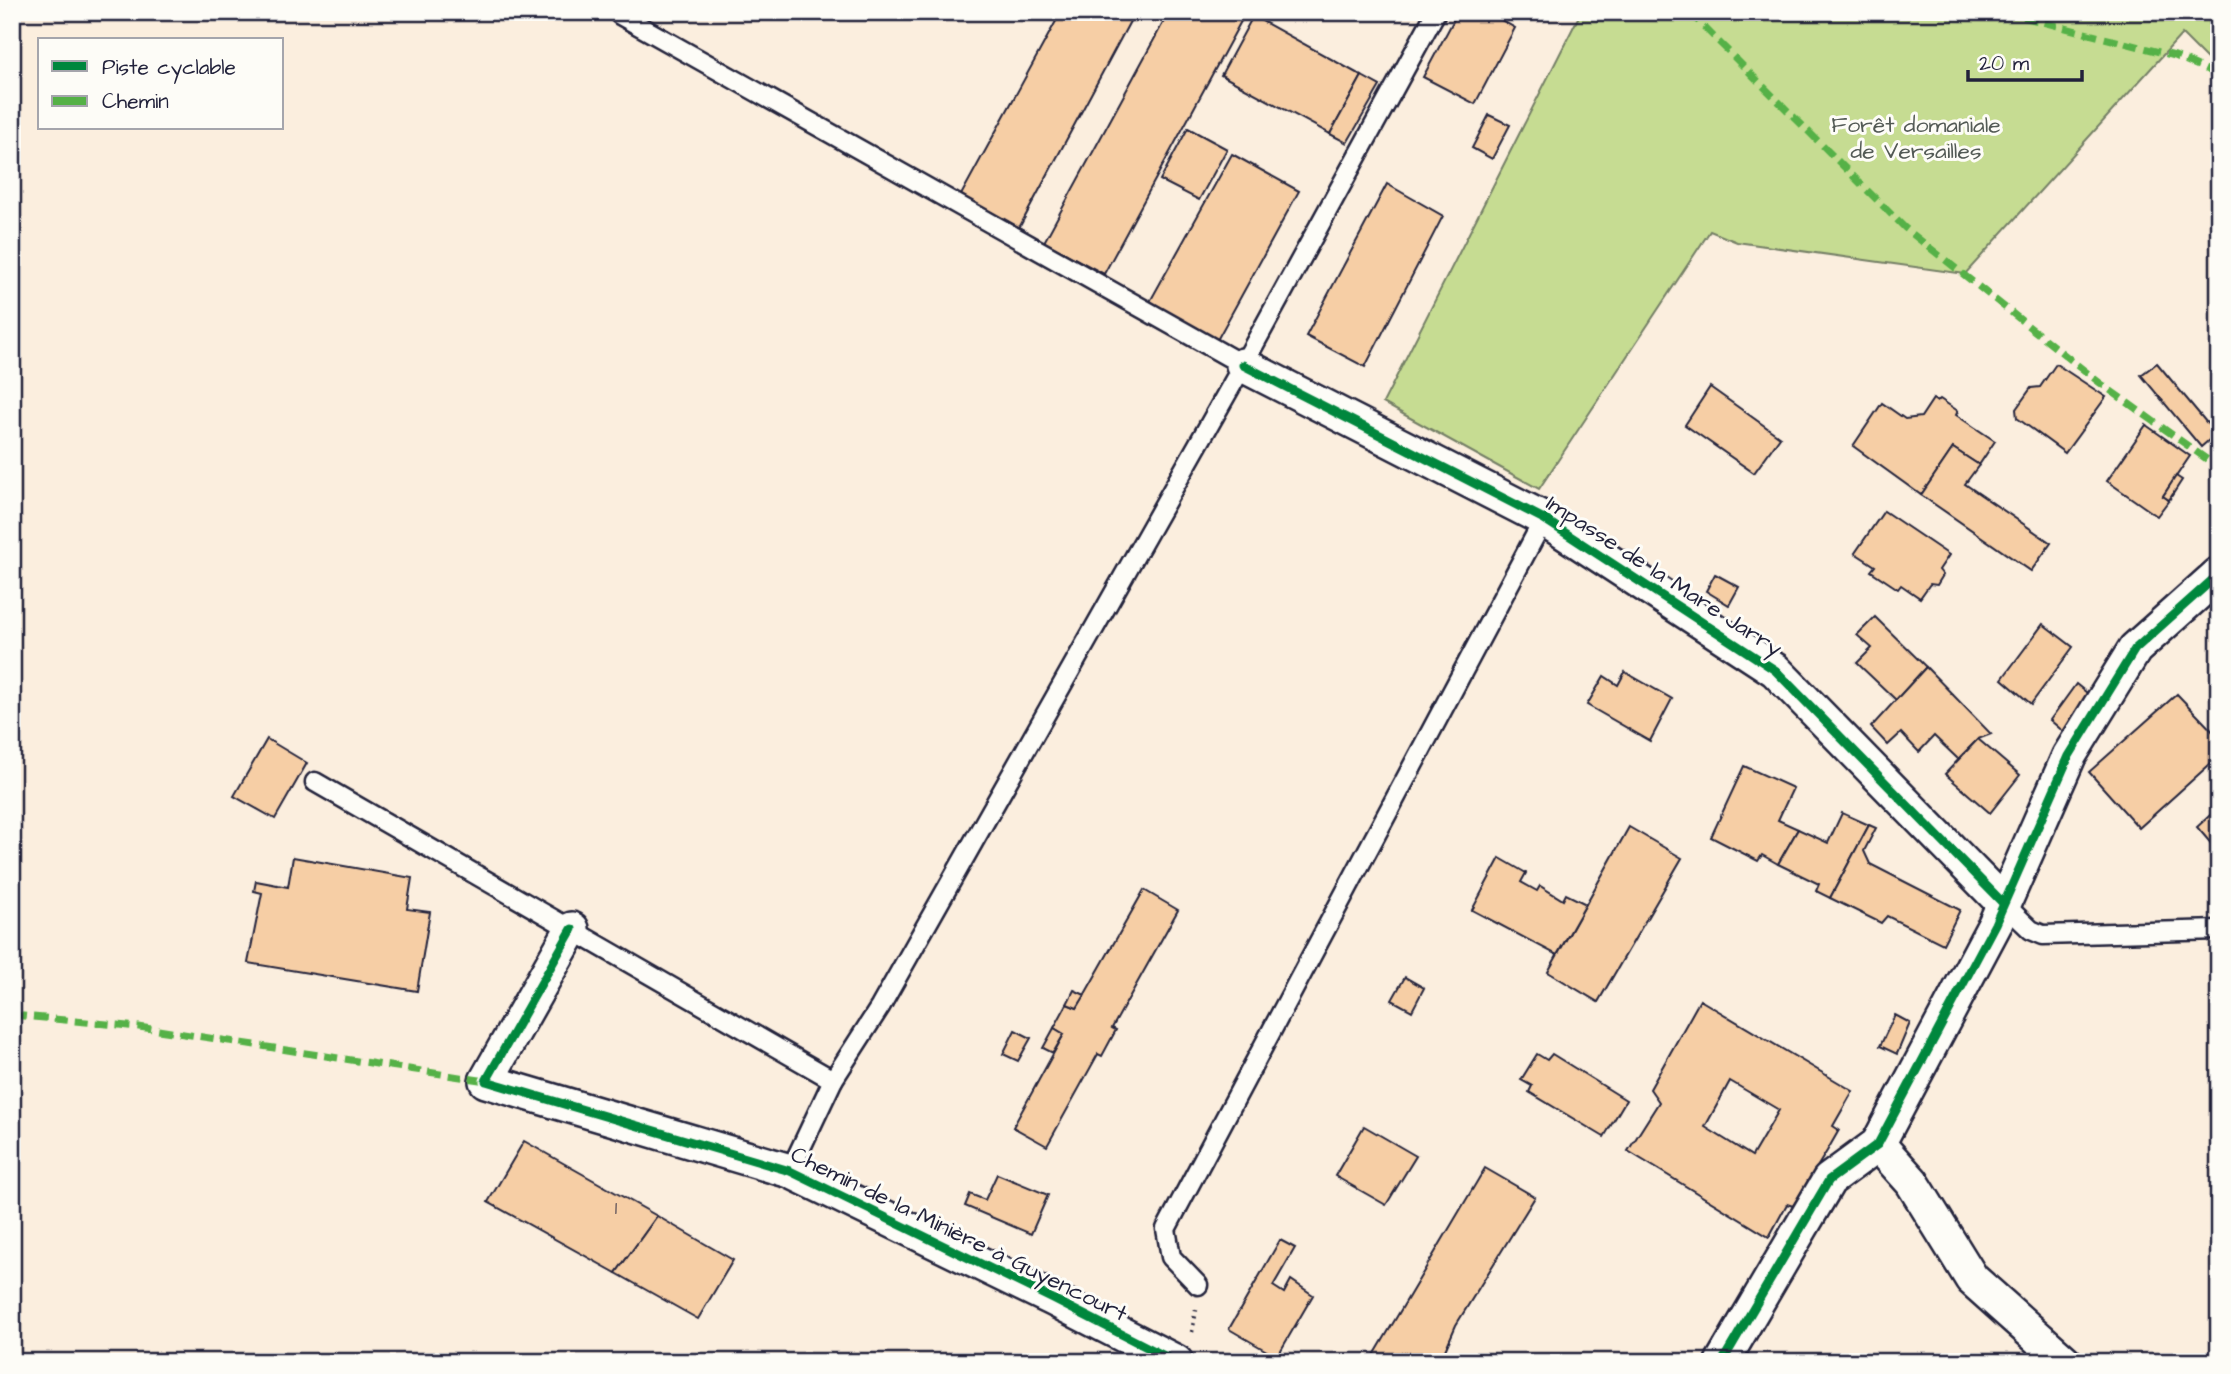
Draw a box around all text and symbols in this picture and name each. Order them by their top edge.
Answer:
legend [38,38,284,130]
scale bar [1968,38,2082,82]
text: 20 m [1979,49,2030,78]
text: Piste cyclable [102,53,236,84]
text: Chemin [102,87,169,116]
park label: Forêt domaniale de Versailles [1831,109,2001,167]
street label: Impasse de la Mare Jarry [1539,488,1789,665]
street label: Chemin de la Minière à Guyencourt [785,1138,1133,1331]
house number: 1 [615,1195,618,1222]

